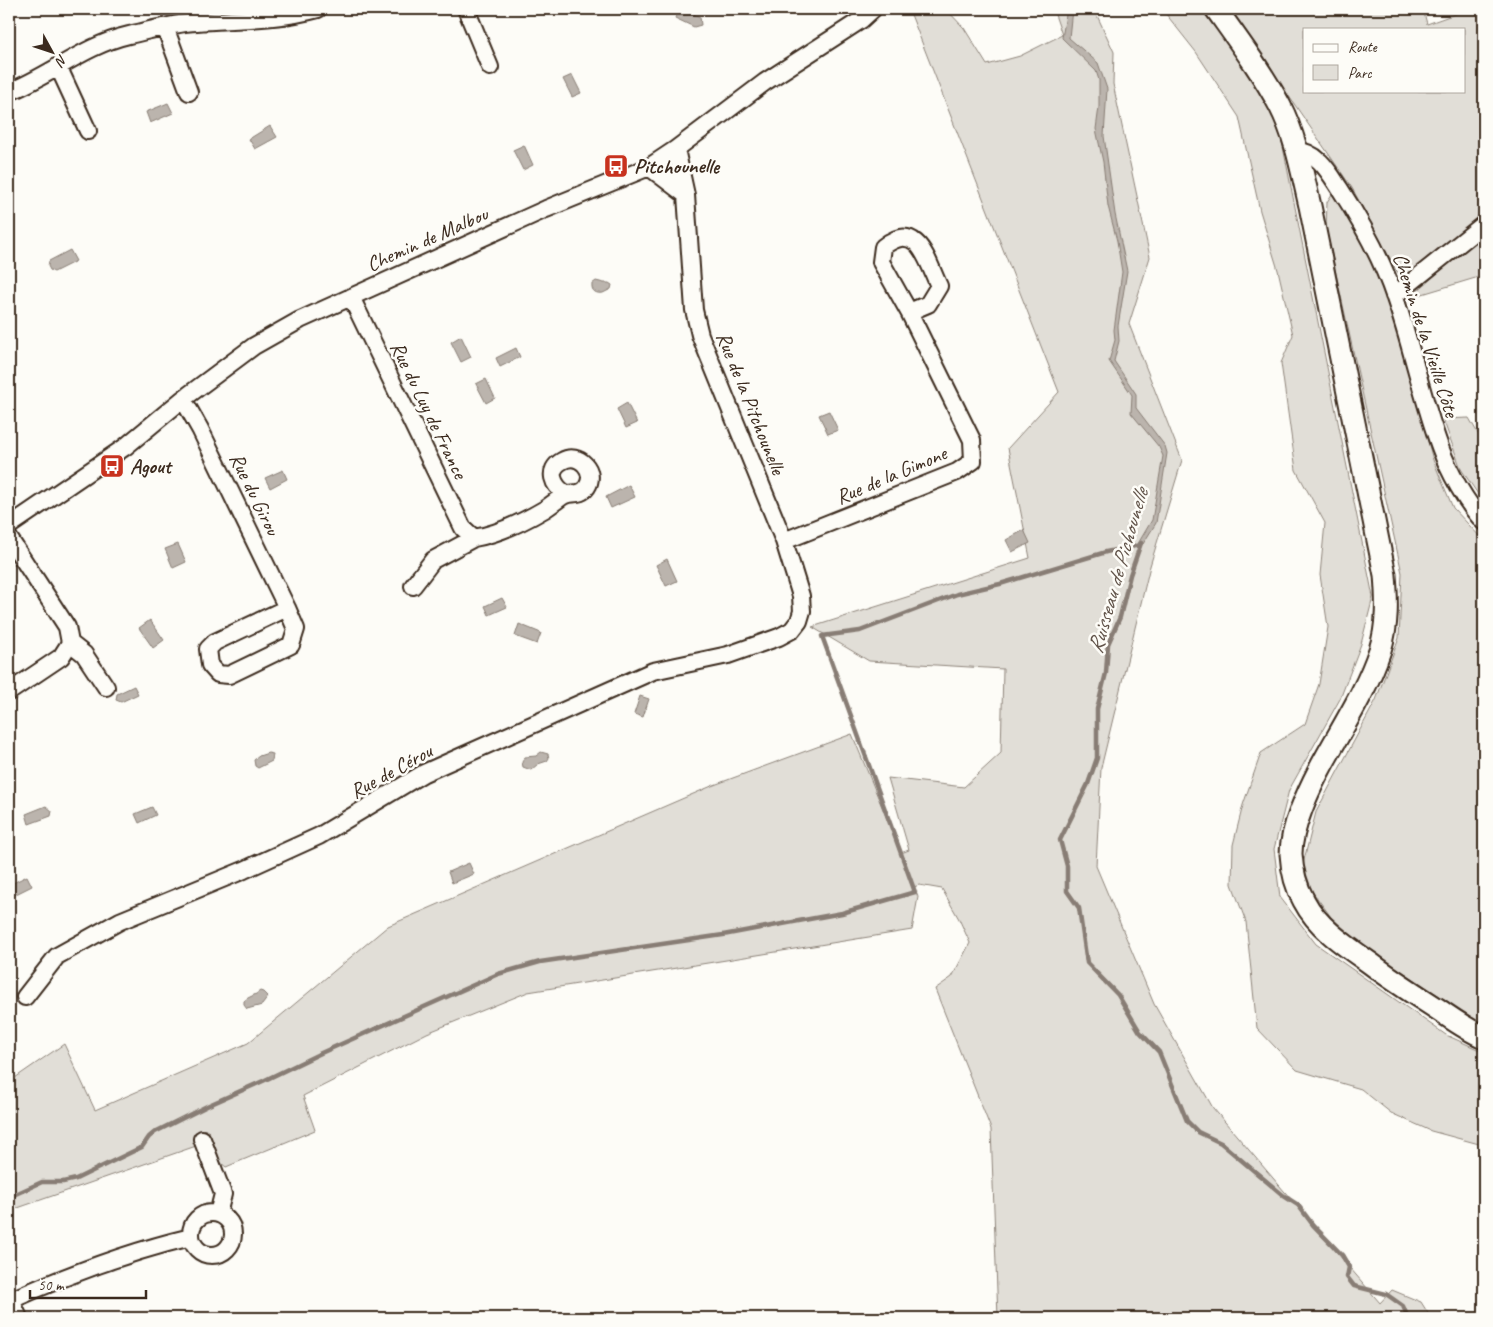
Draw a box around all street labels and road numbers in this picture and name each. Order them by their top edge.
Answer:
street label: Chemin de Malbou [362,200,493,277]
street label: Chemin de la Vieille Côte [1387,250,1465,422]
street label: Rue de la Pitchounelle [711,328,792,479]
street label: Rue du Luy de France [385,337,474,485]
street label: Rue de la Gimone [832,439,952,510]
street label: Rue du Girou [224,449,287,541]
street label: Rue de Cérou [345,737,438,804]

